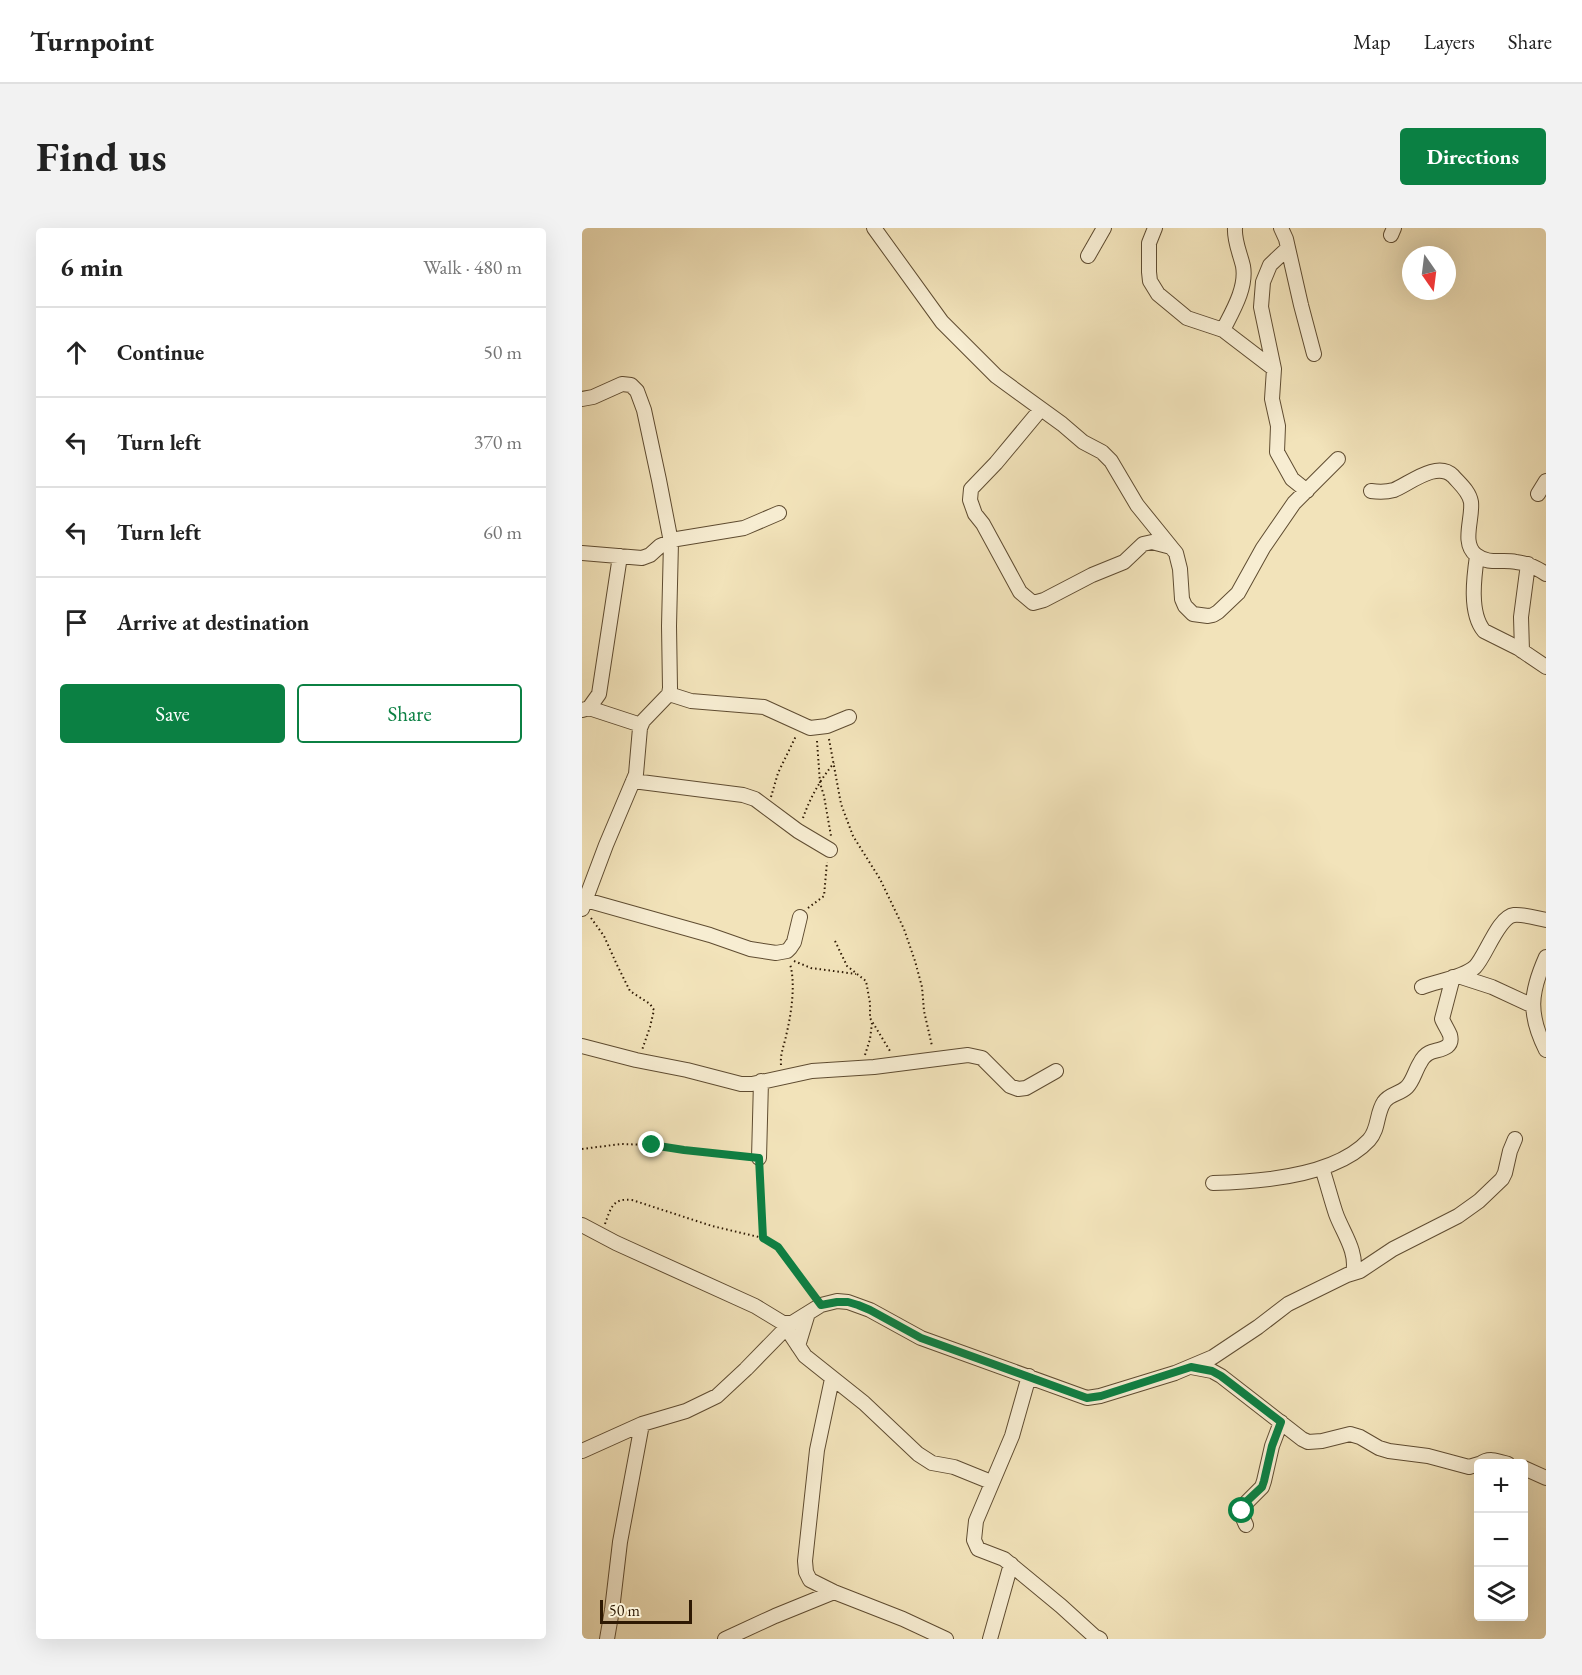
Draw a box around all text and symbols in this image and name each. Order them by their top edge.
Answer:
text: Turnpoint [30,23,154,59]
text: Map [1353,28,1391,55]
text: Layers [1424,28,1475,55]
text: Share [1508,28,1552,55]
button: Directions [1400,128,1546,185]
text: Find us [36,129,167,184]
north arrow [1402,246,1456,300]
text: 6 min [60,250,123,284]
text: Walk · 480 m [423,254,522,280]
icon: ahead [60,336,93,369]
text: Continue [117,338,204,367]
text: 50 m [483,339,522,365]
icon: left [60,426,93,459]
text: Turn left [117,428,201,457]
text: 370 m [474,429,522,455]
icon: left [60,516,93,549]
text: Turn left [117,518,201,547]
text: 60 m [483,519,522,545]
icon: arrive [60,606,93,639]
text: Arrive at destination [117,608,309,637]
button: Save [60,684,285,743]
button: Share [297,684,522,743]
route end [638,1131,664,1157]
map controls [1474,1459,1528,1621]
button: + [1474,1459,1528,1513]
route start [1228,1497,1254,1523]
button: − [1474,1513,1528,1567]
button: layers [1474,1567,1528,1621]
scale bar [600,1597,692,1624]
text: 50 m [609,1600,640,1621]

